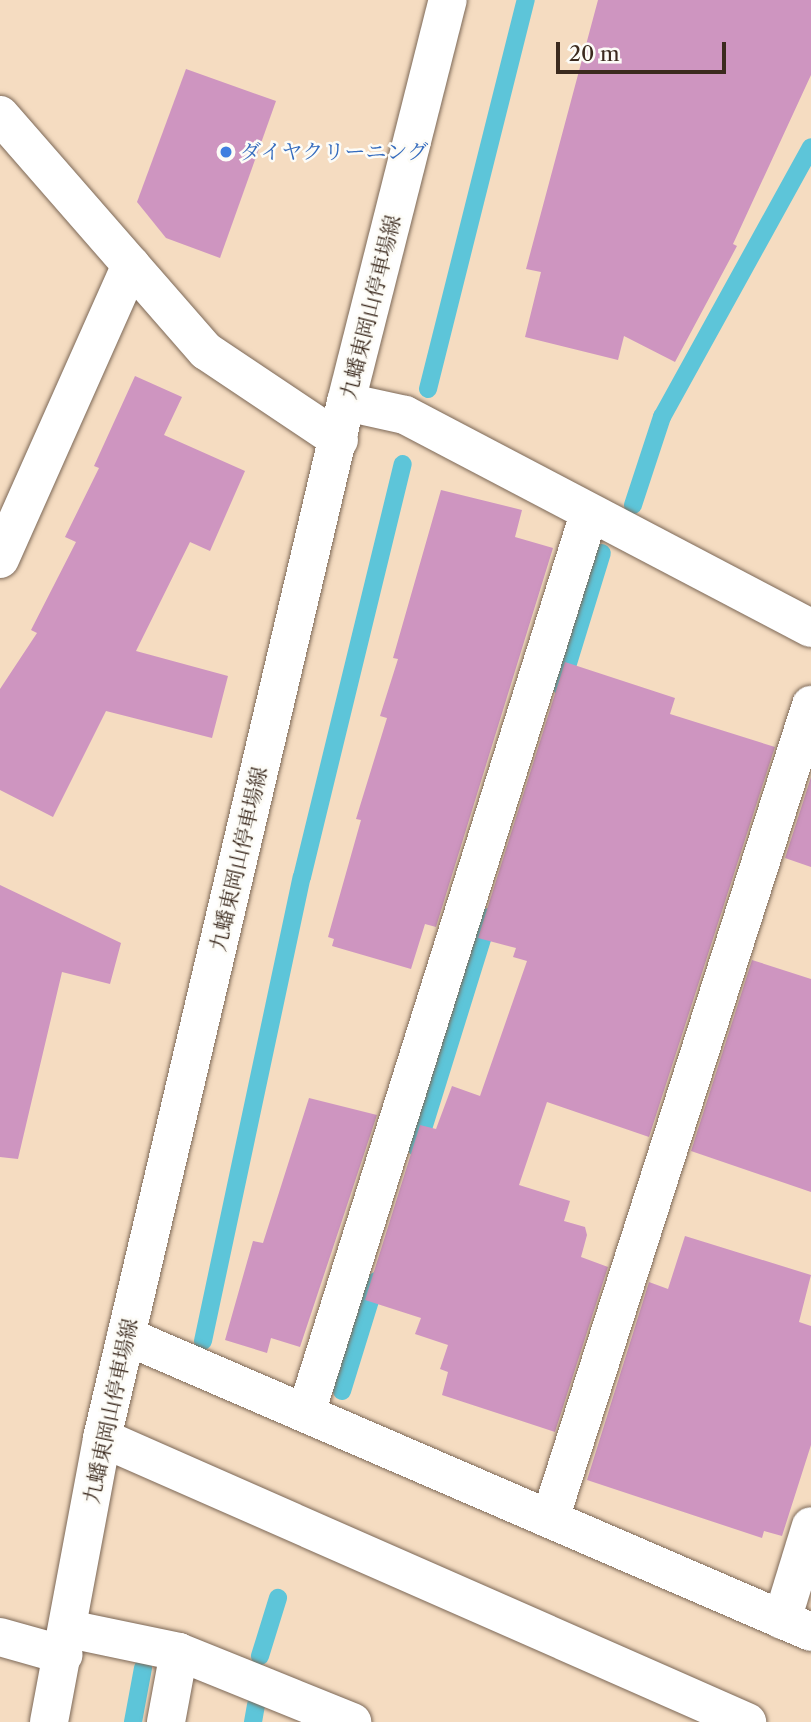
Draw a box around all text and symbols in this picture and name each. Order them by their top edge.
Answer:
scale bar [559,28,729,72]
text: 20 m [569,41,620,66]
place label: ダイヤクリーニング [240,139,429,165]
marker: ダイヤクリーニング [218,144,234,160]
street label: 九蟠東岡山停車場線 [336,212,406,402]
street label: 九蟠東岡山停車場線 [205,764,273,954]
street label: 九蟠東岡山停車場線 [79,1316,143,1506]

